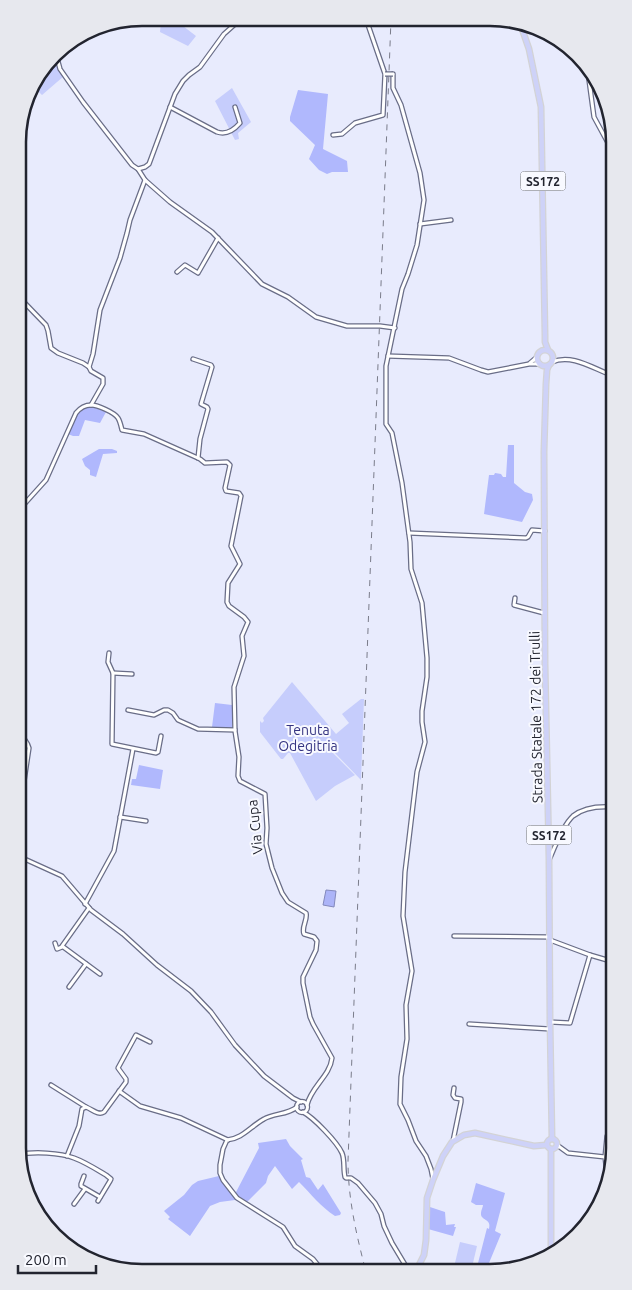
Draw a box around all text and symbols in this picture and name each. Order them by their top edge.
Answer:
road number: SS172 [520,172,566,190]
street label: Strada Statale 172 dei Trulli [527,631,545,803]
park label: Tenuta Odegitria [278,722,338,754]
street label: Via Cupa [244,799,266,855]
road number: SS172 [526,826,572,844]
scale bar [18,1242,95,1274]
text: 200 m [25,1251,67,1268]

